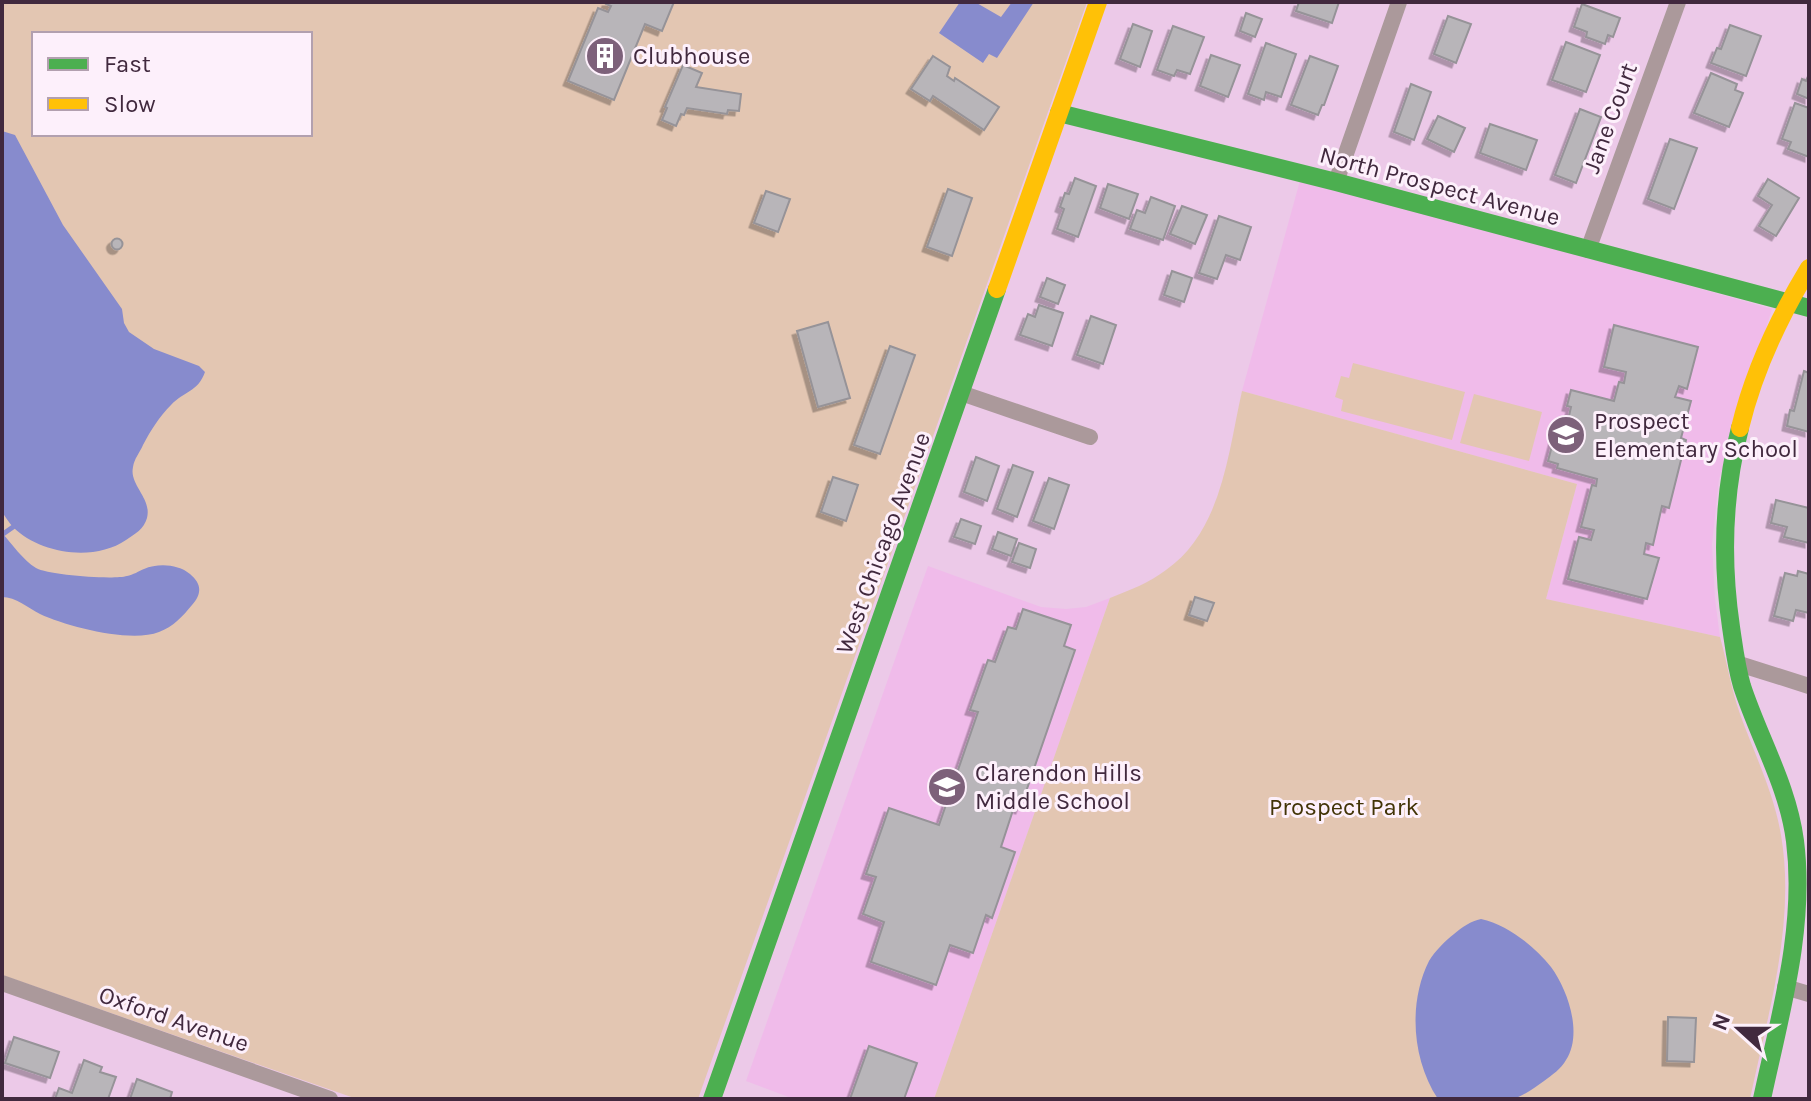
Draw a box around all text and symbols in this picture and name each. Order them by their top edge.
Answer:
legend [32,32,312,136]
building icon: Clubhouse [584,35,626,77]
place label: Clubhouse [633,42,750,70]
text: Fast [104,50,151,78]
street label: Jane Court [1577,59,1643,177]
text: Slow [104,90,156,118]
street label: North Prospect Avenue [1317,140,1563,232]
place label: Prospect Elementary School [1594,407,1798,463]
school or university icon: Prospect Elementary School [1545,414,1587,456]
street label: West Chicago Avenue [830,428,936,658]
place label: Clarendon Hills Middle School [975,759,1142,815]
school or university icon: Clarendon Hills Middle School [926,766,968,808]
park label: Prospect Park [1269,793,1419,821]
street label: Oxford Avenue [95,980,253,1058]
north arrow [1699,989,1779,1069]
text: N [1706,1010,1736,1034]

